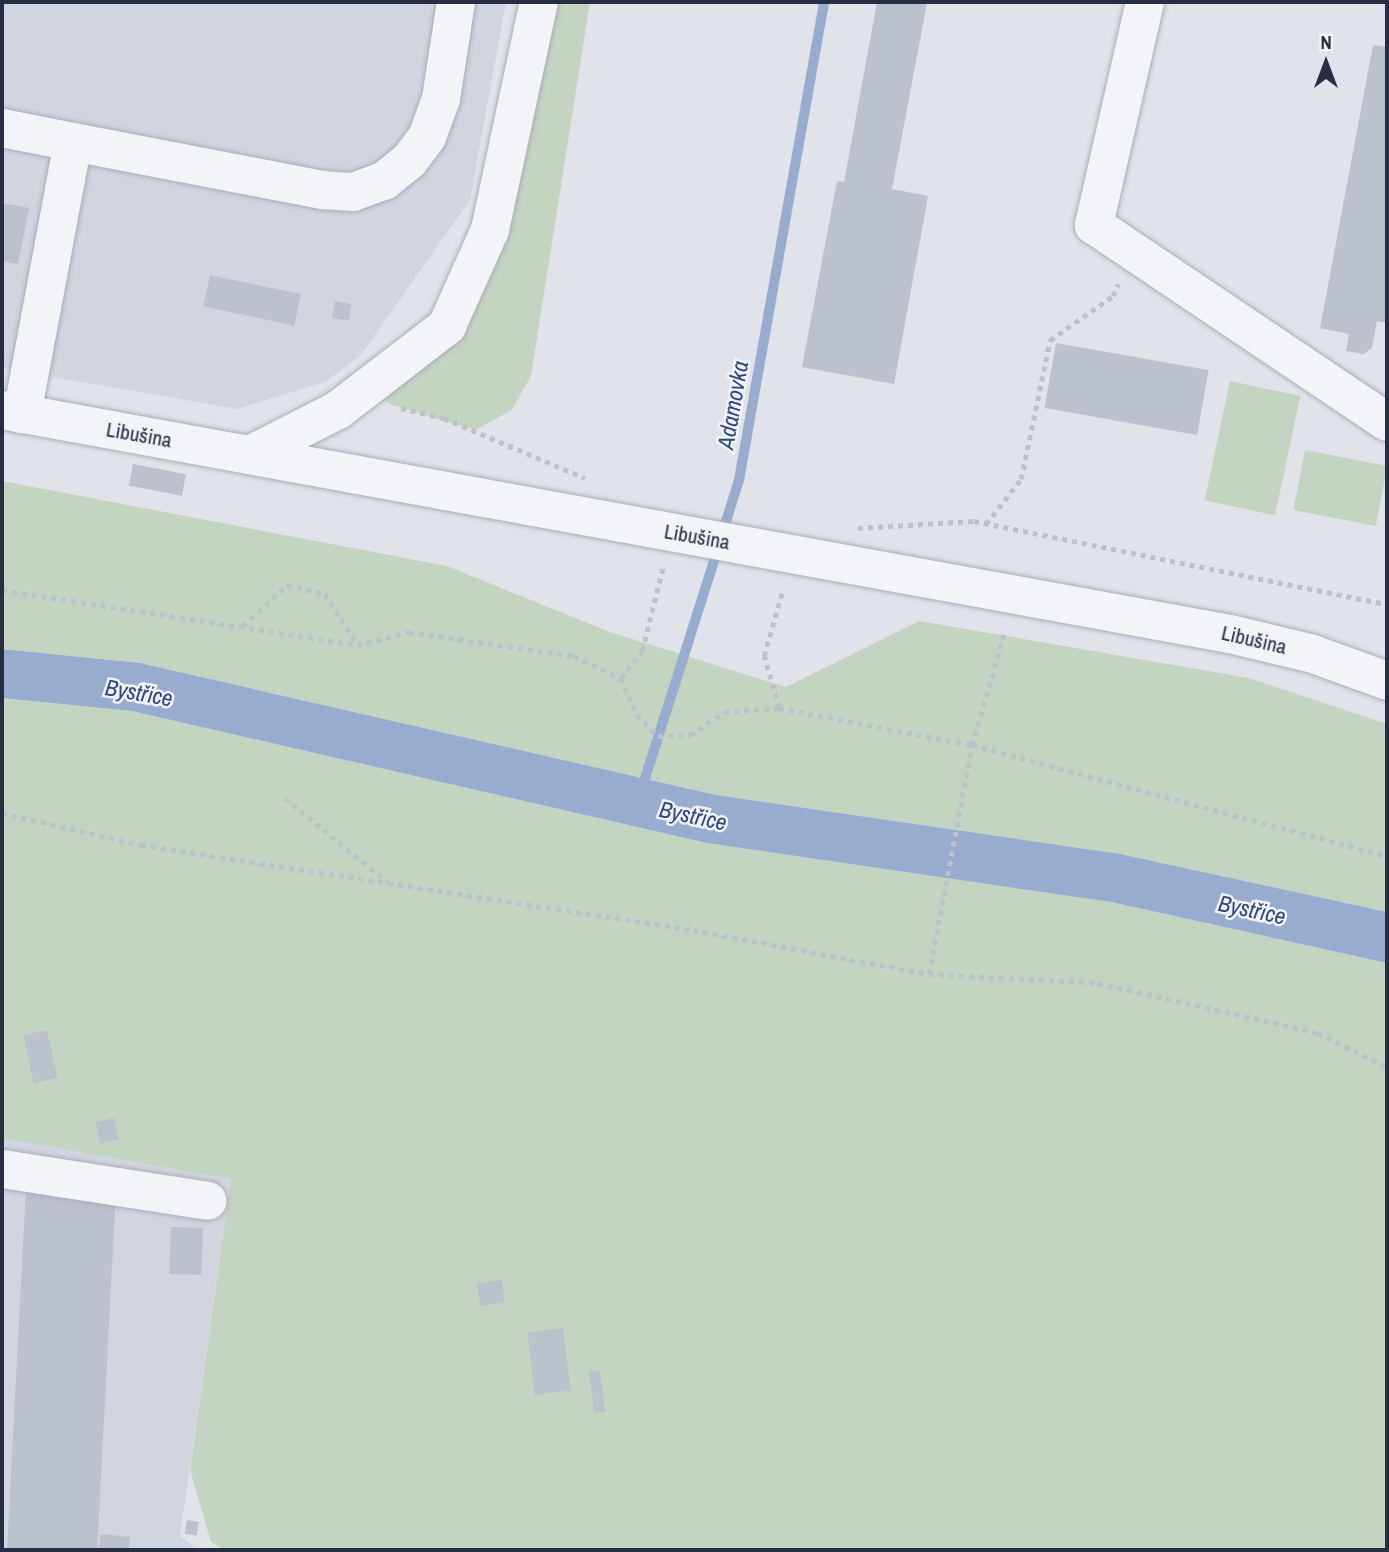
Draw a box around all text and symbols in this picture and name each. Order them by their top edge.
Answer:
north arrow [1291,28,1361,98]
text: N [1320,29,1332,55]
water label: Adamovka [712,359,754,451]
street label: Libušina [104,417,174,453]
street label: Libušina [662,519,732,555]
street label: Libušina [1219,620,1289,660]
water label: Bystřice [103,673,175,713]
water label: Bystřice [657,795,729,837]
water label: Bystřice [1216,889,1288,931]

